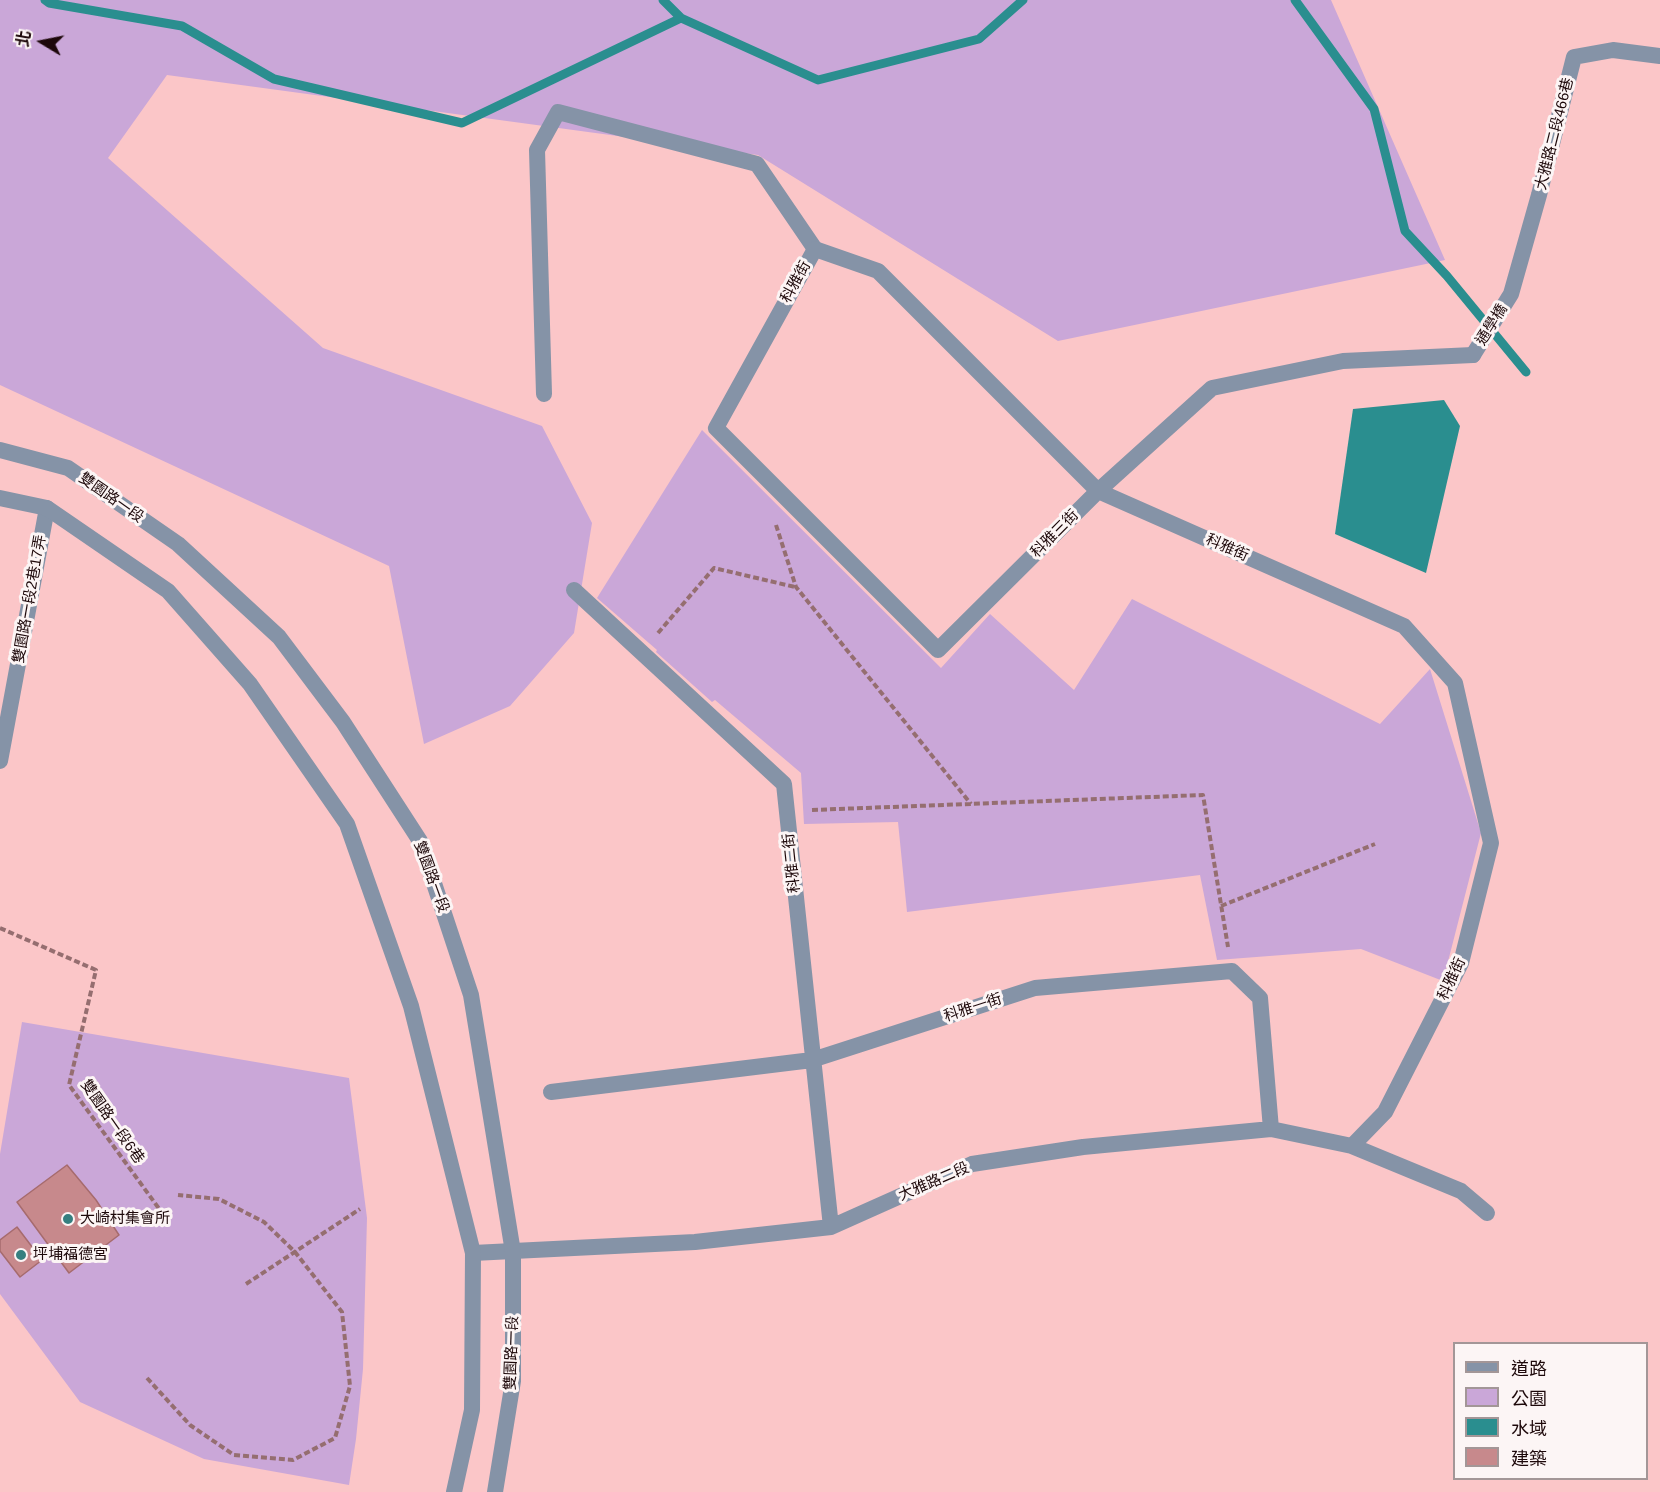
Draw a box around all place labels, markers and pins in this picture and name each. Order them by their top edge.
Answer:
place label: 大崎村集會所 [80,1210,170,1228]
marker: 大崎村集會所 [61,1212,75,1226]
place label: 坪埔福德宮 [33,1246,108,1264]
marker: 坪埔福德宮 [14,1248,28,1262]

